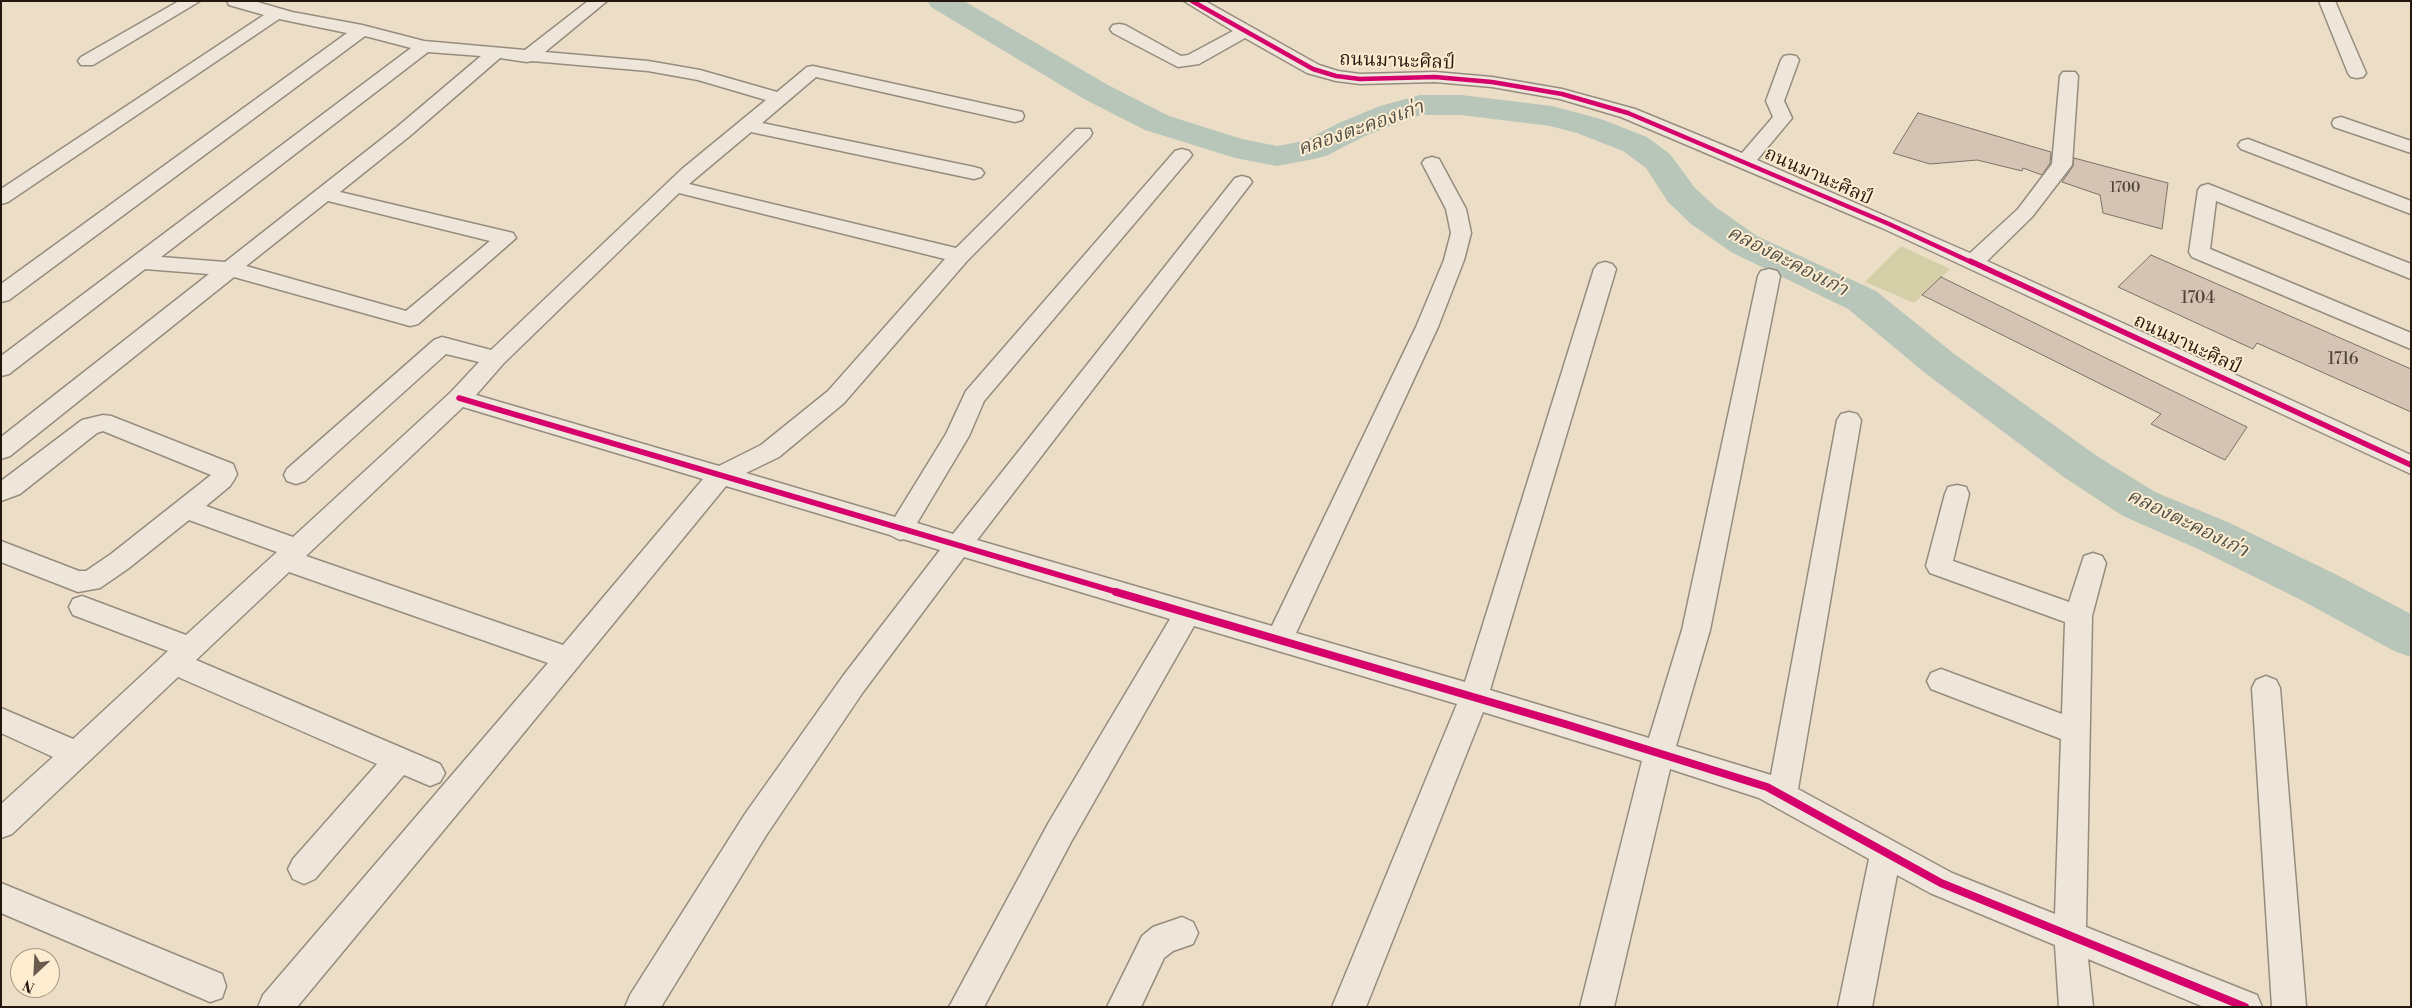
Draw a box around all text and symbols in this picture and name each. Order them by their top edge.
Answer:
street label: ถนนมานะศิลป์ [1339,49,1455,75]
water label: คลองตะคองเก่า [1295,96,1427,162]
street label: ถนนมานะศิลป์ [1760,143,1876,211]
house number: 1700 [2110,181,2140,197]
water label: คลองตะคองเก่า [1723,221,1851,303]
house number: 1704 [2181,289,2215,309]
street label: ถนนมานะศิลป์ [2130,310,2244,380]
house number: 1716 [2328,350,2358,370]
water label: คลองตะคองเก่า [2122,484,2252,564]
north arrow [10,948,60,998]
text: N [20,975,38,996]

